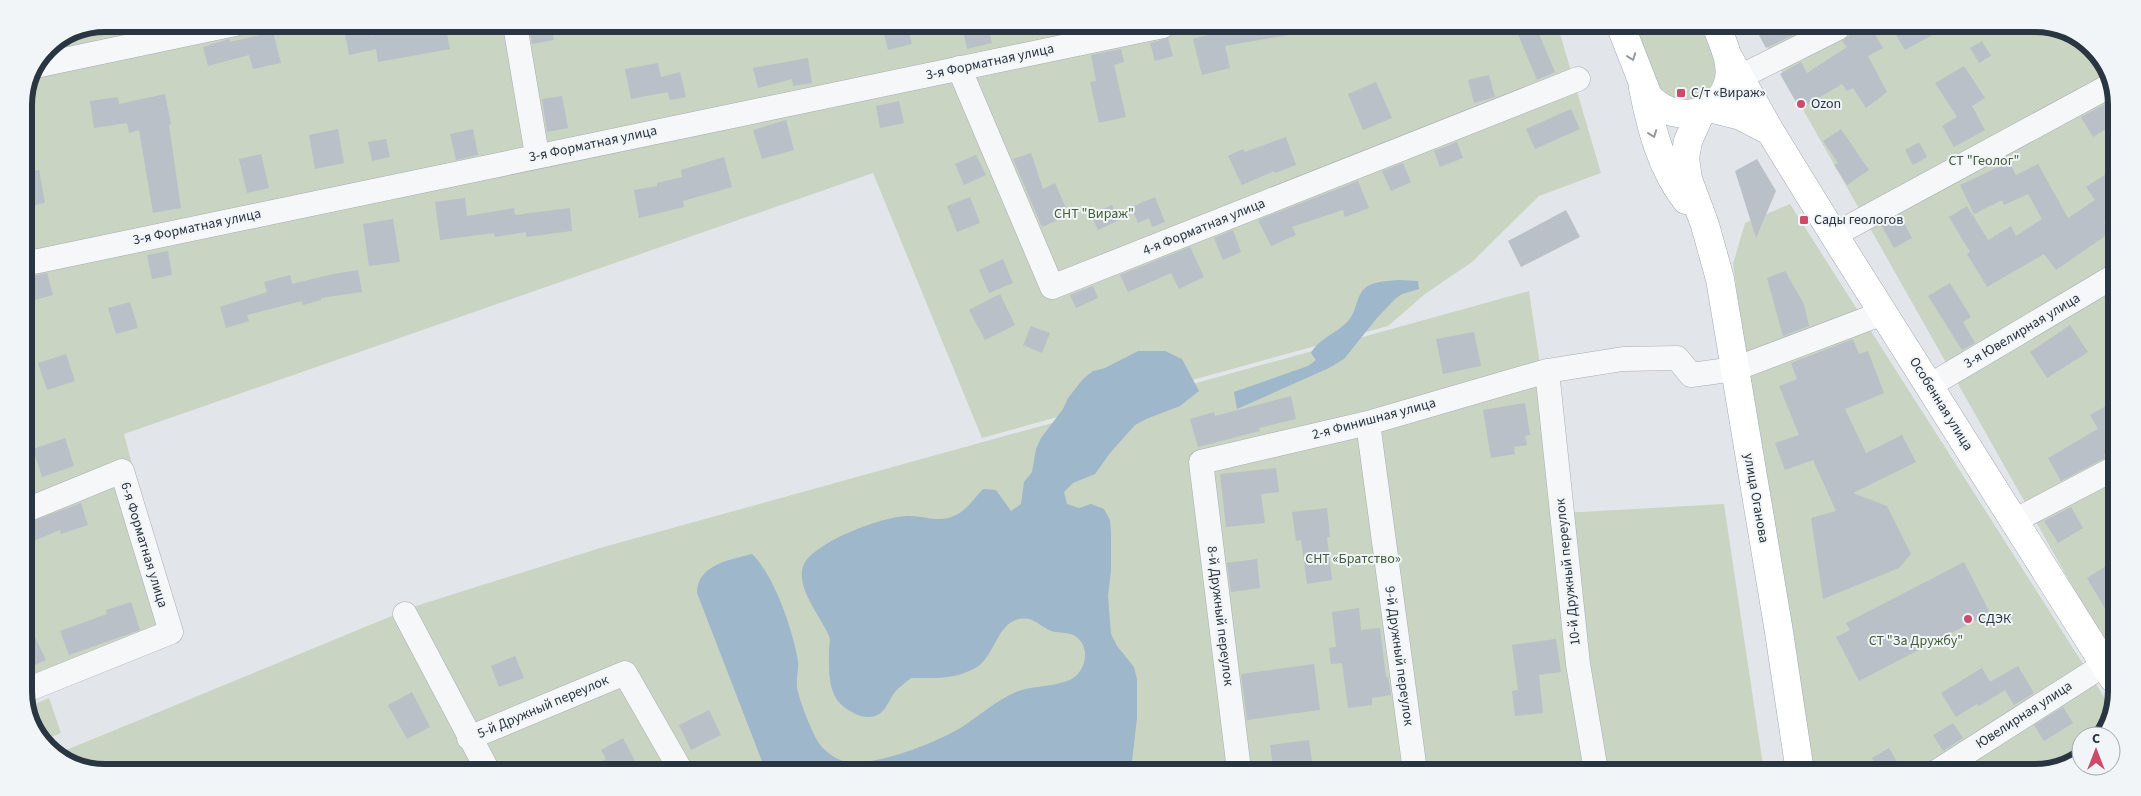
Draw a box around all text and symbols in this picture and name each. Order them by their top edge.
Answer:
street label: 3-я Форматная улица [924,39,1056,85]
one-way arrow [1626,52,1636,61]
place label: С/т «Вираж» [1691,83,1765,103]
marker: С/т «Вираж» [1675,87,1687,99]
place label: Ozon [1811,94,1841,114]
marker: Ozon [1795,98,1807,110]
street label: 3-я Форматная улица [527,121,659,167]
one-way arrow [1647,129,1657,138]
park label: СТ "Геолог" [1949,151,2019,171]
street label: 4-я Форматная улица [1140,193,1268,261]
street label: 3-я Форматная улица [131,204,263,250]
park label: СНТ "Вираж" [1054,204,1134,224]
place label: Сады геологов [1814,210,1903,230]
marker: Сады геологов [1798,214,1810,226]
street label: 3-я Ювелирная улица [1960,288,2084,374]
street label: Особенная улица [1904,353,1978,455]
street label: 2-я Финишная улица [1310,393,1438,445]
street label: улица Оганова [1738,452,1774,544]
street label: 6-я Форматная улица [115,480,173,610]
street label: 10-й Дружный переулок [1550,497,1586,647]
street label: 8-й Дружный переулок [1201,545,1239,687]
park label: СНТ «Братство» [1305,549,1401,569]
street label: 9-й Дружный переулок [1379,585,1419,727]
place label: СДЭК [1978,609,2012,629]
marker: СДЭК [1962,613,1974,625]
park label: СТ "За Дружбу" [1869,631,1963,651]
street label: 5-й Дружный переулок [474,670,612,744]
street label: Ювелирная улица [1972,676,2076,754]
north arrow [2071,726,2121,776]
text: С [2092,729,2100,749]

